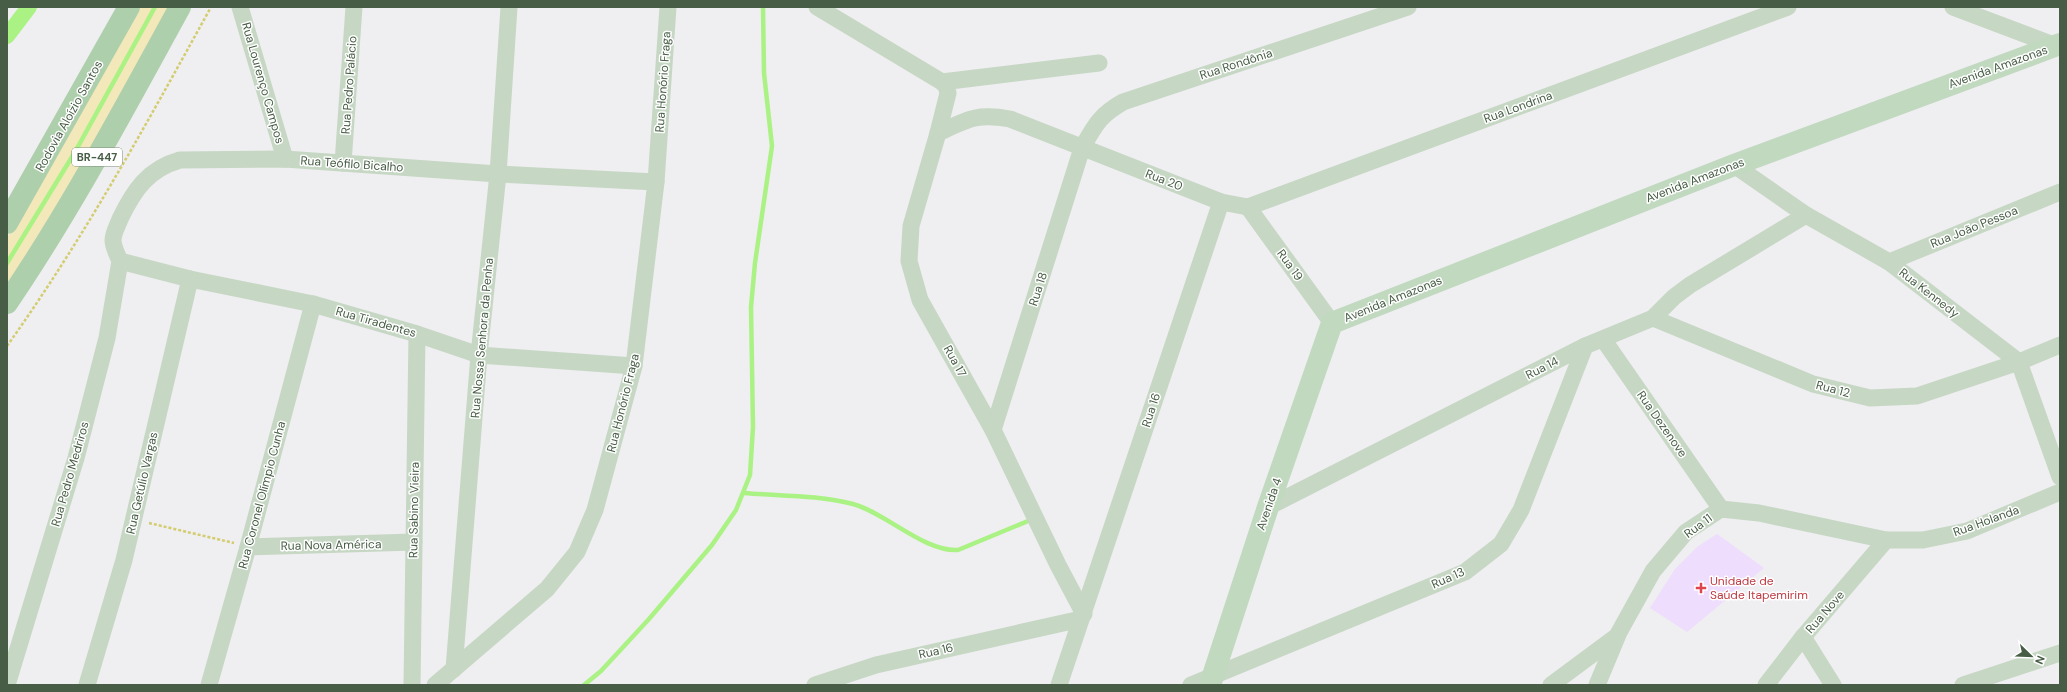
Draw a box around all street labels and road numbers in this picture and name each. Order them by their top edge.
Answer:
street label: Rua Lourenço Campos [238,21,288,145]
street label: Rua Honório Fraga [651,31,675,133]
street label: Rua Pedro Palácio [338,35,360,135]
street label: Avenida Amazonas [1946,42,2050,92]
street label: Rua Rondônia [1198,45,1274,83]
street label: Rodovia Aloízio Santos [32,58,106,174]
street label: Rua Londrina [1481,87,1555,127]
road number: BR-447 [72,148,122,166]
street label: Rua Teófilo Bicalho [300,152,404,176]
street label: Avenida Amazonas [1643,154,1747,206]
street label: Rua 20 [1143,166,1185,194]
street label: Rua João Pessoa [1928,202,2020,252]
street label: Rua 19 [1273,246,1307,284]
street label: Rua Nossa Senhora da Penha [467,257,497,419]
street label: Rua Kennedy [1896,265,1963,322]
street label: Rua 18 [1025,270,1051,308]
street label: Avenida Amazonas [1342,272,1444,326]
street label: Rua Tiradentes [334,303,418,341]
street label: Rua 17 [940,342,970,380]
street label: Rua Honório Fraga [603,352,643,454]
street label: Rua 14 [1523,353,1561,383]
street label: Rua 12 [1814,377,1852,401]
street label: Rua Dezenove [1633,388,1691,461]
street label: Rua 16 [1138,391,1164,429]
street label: Rua Coronel Olímpio Cunha [235,419,289,571]
street label: Rua Pedro Medriros [47,420,93,528]
street label: Rua Getúlio Vargas [122,430,162,536]
street label: Rua Sabino Vieira [405,462,423,558]
street label: Avenida 4 [1253,476,1285,532]
street label: Rua Holanda [1951,502,2021,540]
street label: Rua 11 [1681,510,1715,542]
street label: Rua Nova América [280,536,382,554]
street label: Rua 13 [1429,564,1467,592]
street label: Rua Nove [1802,587,1848,637]
street label: Rua 16 [917,639,955,663]

